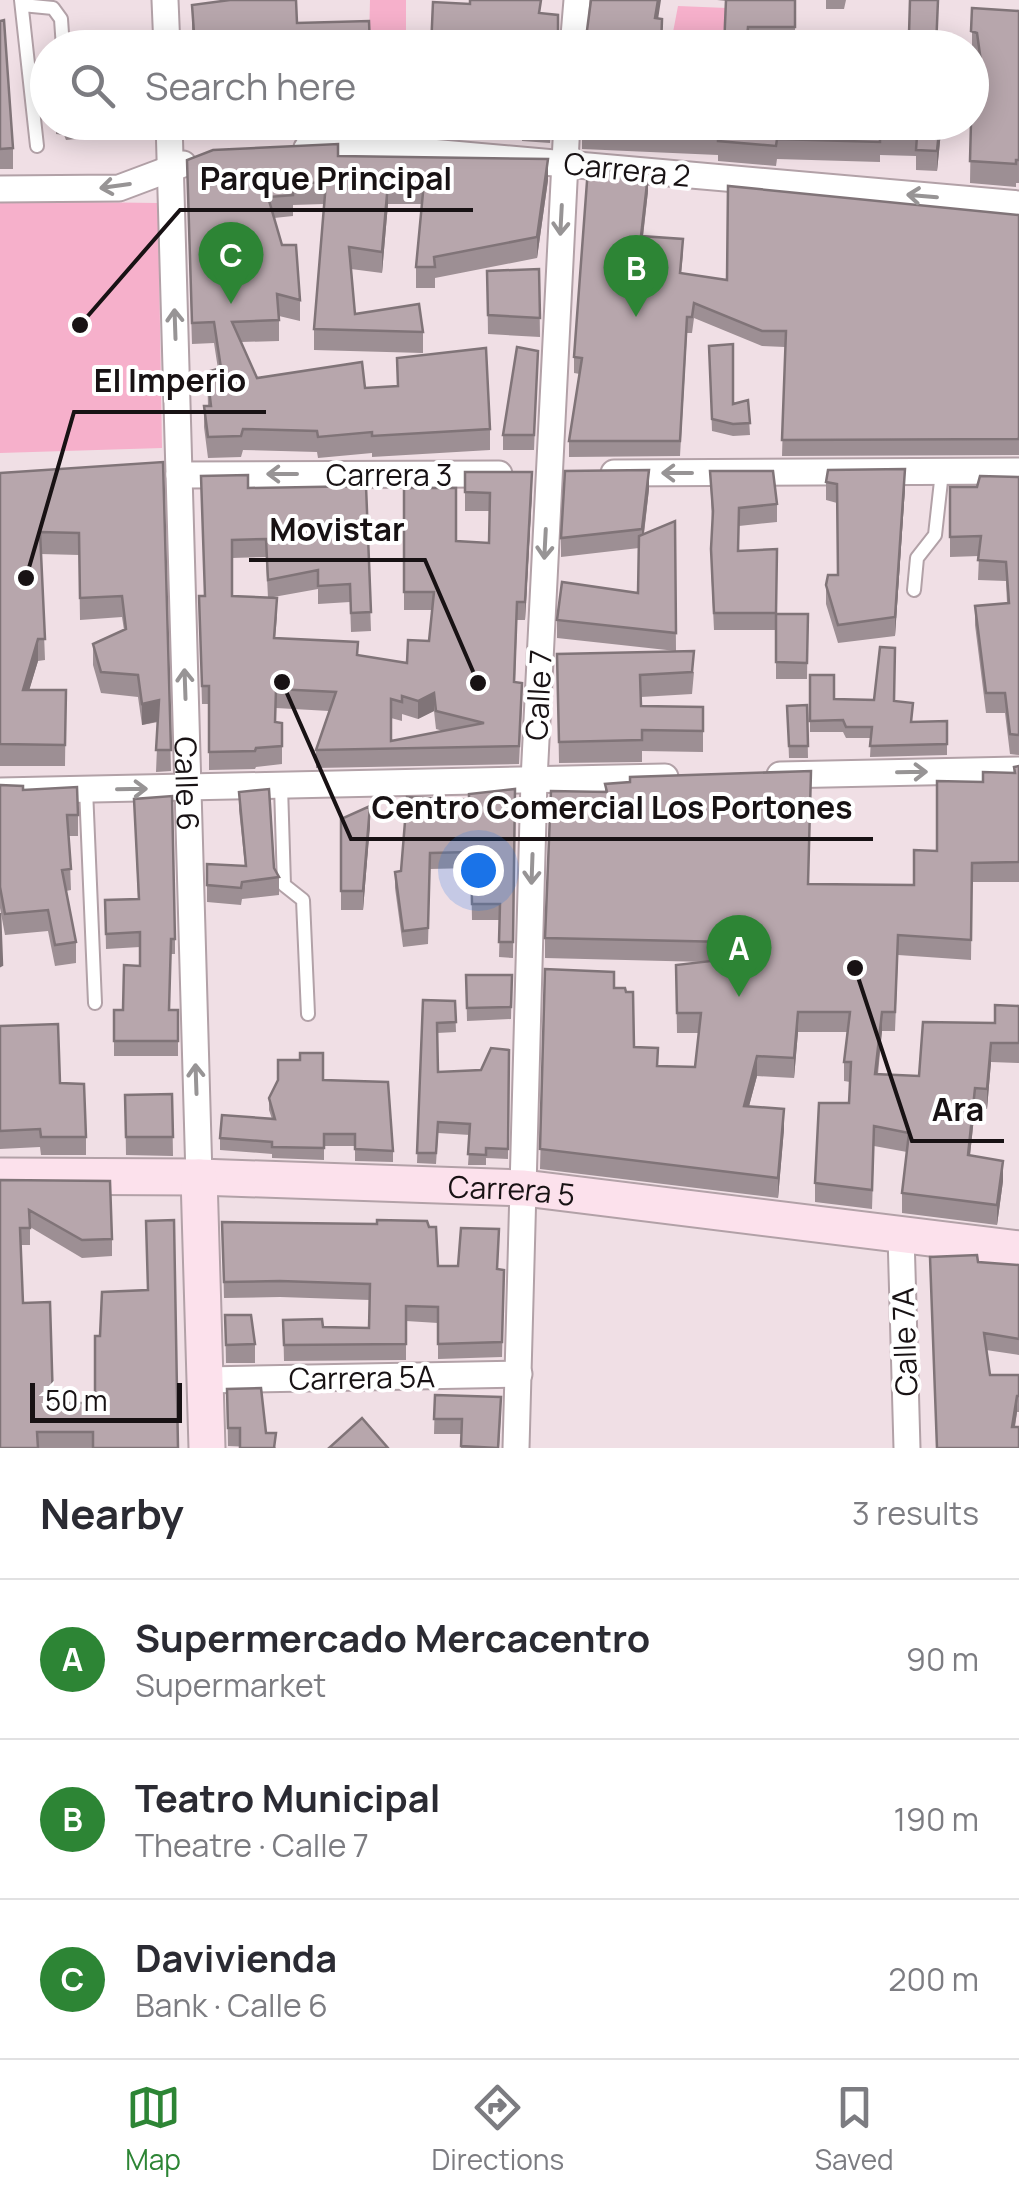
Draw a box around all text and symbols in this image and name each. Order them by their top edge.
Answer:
search box [30,30,989,140]
icon: search [65,58,120,113]
text: Search here [145,59,356,111]
street label: Carrera 2 [562,142,692,196]
callout: Parque Principal [180,148,473,210]
text: Parque Principal [200,156,452,200]
one-way arrow [99,177,132,195]
one-way arrow [906,186,938,205]
one-way arrow [551,203,570,235]
pin: C [198,222,264,304]
pin: B [604,234,668,317]
one-way arrow [165,309,184,341]
callout: El Imperio [74,350,266,412]
text: El Imperio [94,358,246,402]
street label: Carrera 3 [326,454,452,495]
one-way arrow [266,464,298,484]
one-way arrow [661,464,694,482]
callout: Movistar [249,498,425,560]
text: Movistar [269,507,405,551]
one-way arrow [535,528,554,560]
street label: Calle 7 [515,649,561,741]
one-way arrow [176,669,195,701]
street label: Calle 6 [166,736,210,831]
one-way arrow [896,762,928,782]
callout: Centro Comercial Los Portones [351,777,873,839]
one-way arrow [116,779,148,798]
text: Centro Comercial Los Portones [371,785,853,829]
your location [453,845,504,896]
one-way arrow [523,853,542,885]
pin: A [706,914,772,997]
one-way arrow [187,1064,206,1096]
callout: Ara [912,1079,1004,1141]
text: Ara [932,1087,984,1131]
street label: Carrera 5 [448,1165,578,1215]
street label: Calle 7A [882,1287,926,1397]
street label: Carrera 5A [289,1355,435,1399]
scale bar [30,1378,182,1422]
text: 50 m [45,1381,108,1419]
text: Nearby [40,1484,184,1542]
text: 3 results [852,1491,979,1535]
text: Supermercado Mercacentro [135,1611,650,1663]
text: A [62,1637,83,1681]
text: 90 m [906,1637,979,1681]
text: Supermarket [135,1663,326,1707]
text: Teatro Municipal [135,1771,440,1823]
text: B [62,1797,83,1841]
text: 190 m [894,1797,979,1841]
text: Theatre · Calle 7 [135,1823,369,1867]
text: Davivienda [135,1931,337,1983]
text: C [61,1957,84,2001]
text: 200 m [888,1957,979,2001]
text: Bank · Calle 6 [135,1983,328,2027]
tab: Map [125,2080,181,2178]
tab: Directions [432,2080,564,2178]
tab: Saved [815,2080,894,2178]

